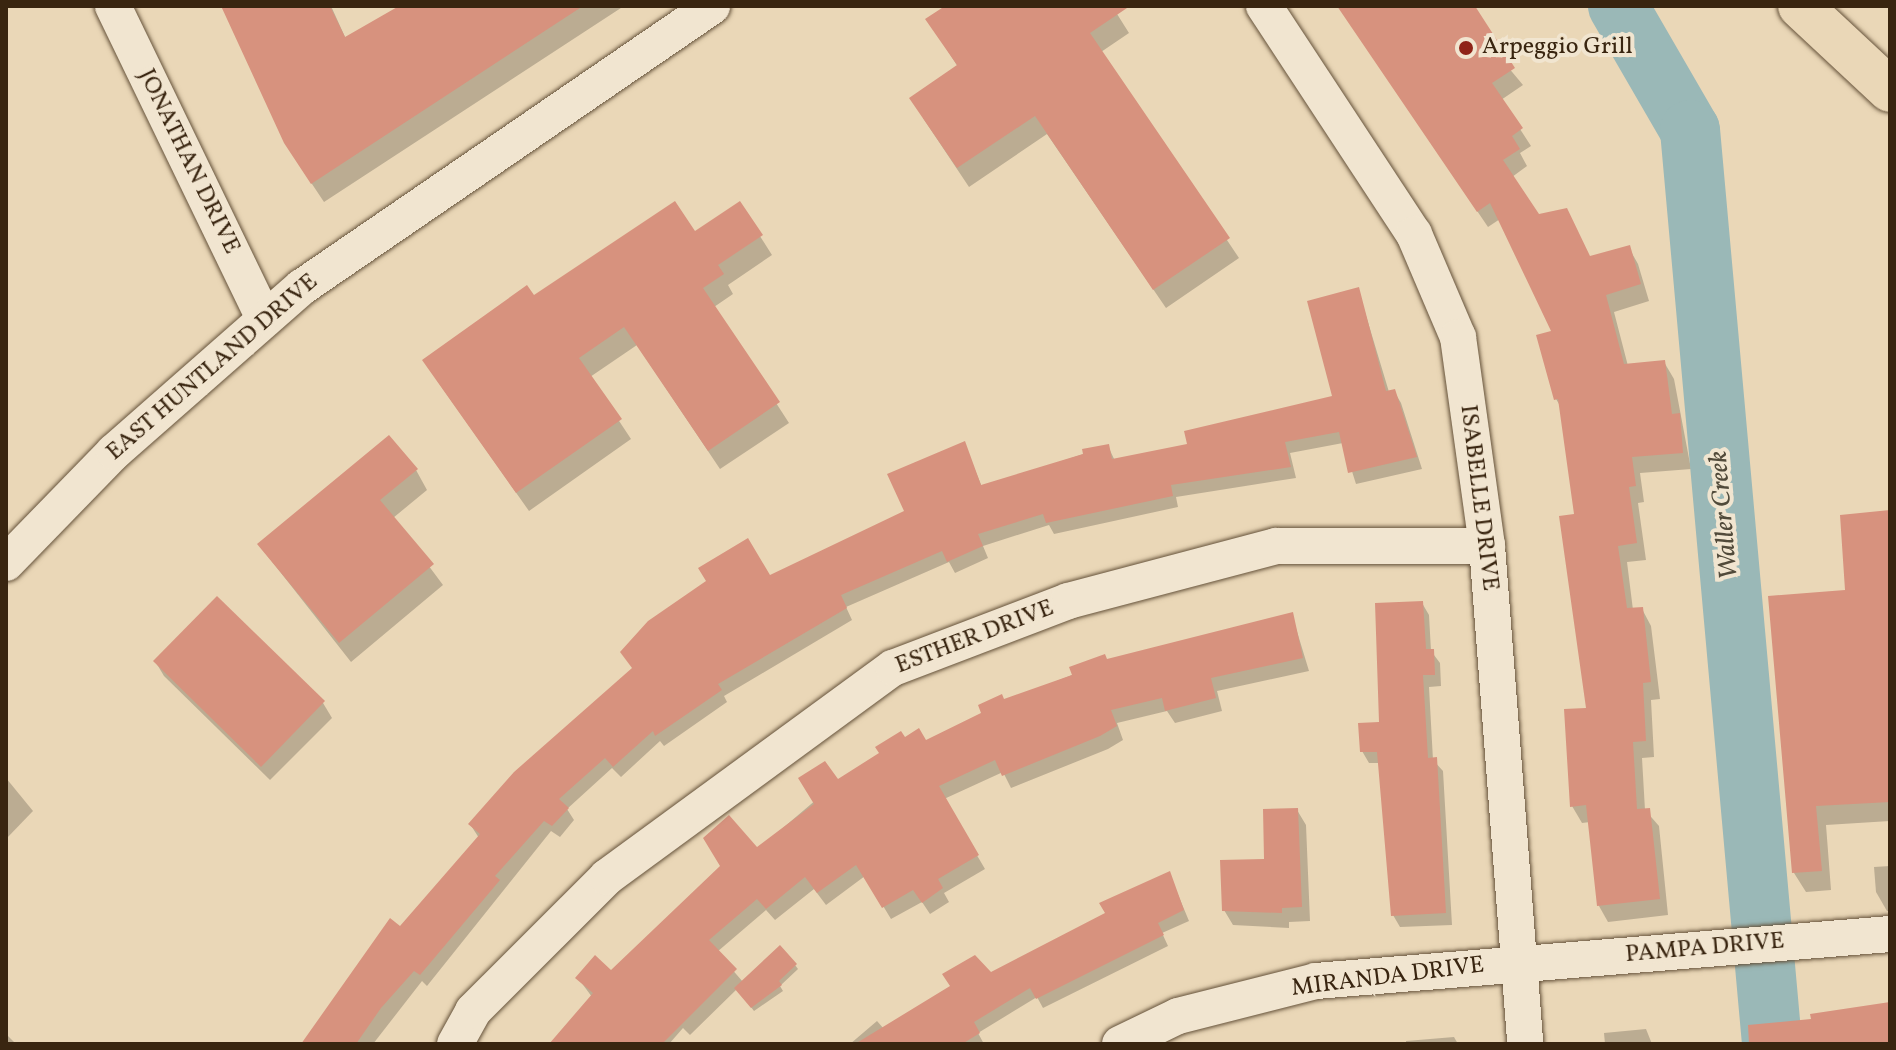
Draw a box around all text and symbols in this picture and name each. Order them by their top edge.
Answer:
place label: Arpeggio Grill [1482,34,1633,62]
marker: Arpeggio Grill [1457,39,1475,57]
street label: JONATHAN DRIVE [131,65,245,259]
street label: EAST HUNTLAND DRIVE [101,268,325,468]
street label: ISABELLE DRIVE [1452,403,1504,593]
water label: Waller Creek [1704,449,1746,581]
street label: ESTHER DRIVE [892,595,1058,681]
street label: PAMPA DRIVE [1624,928,1786,970]
street label: MIRANDA DRIVE [1290,952,1486,1004]

